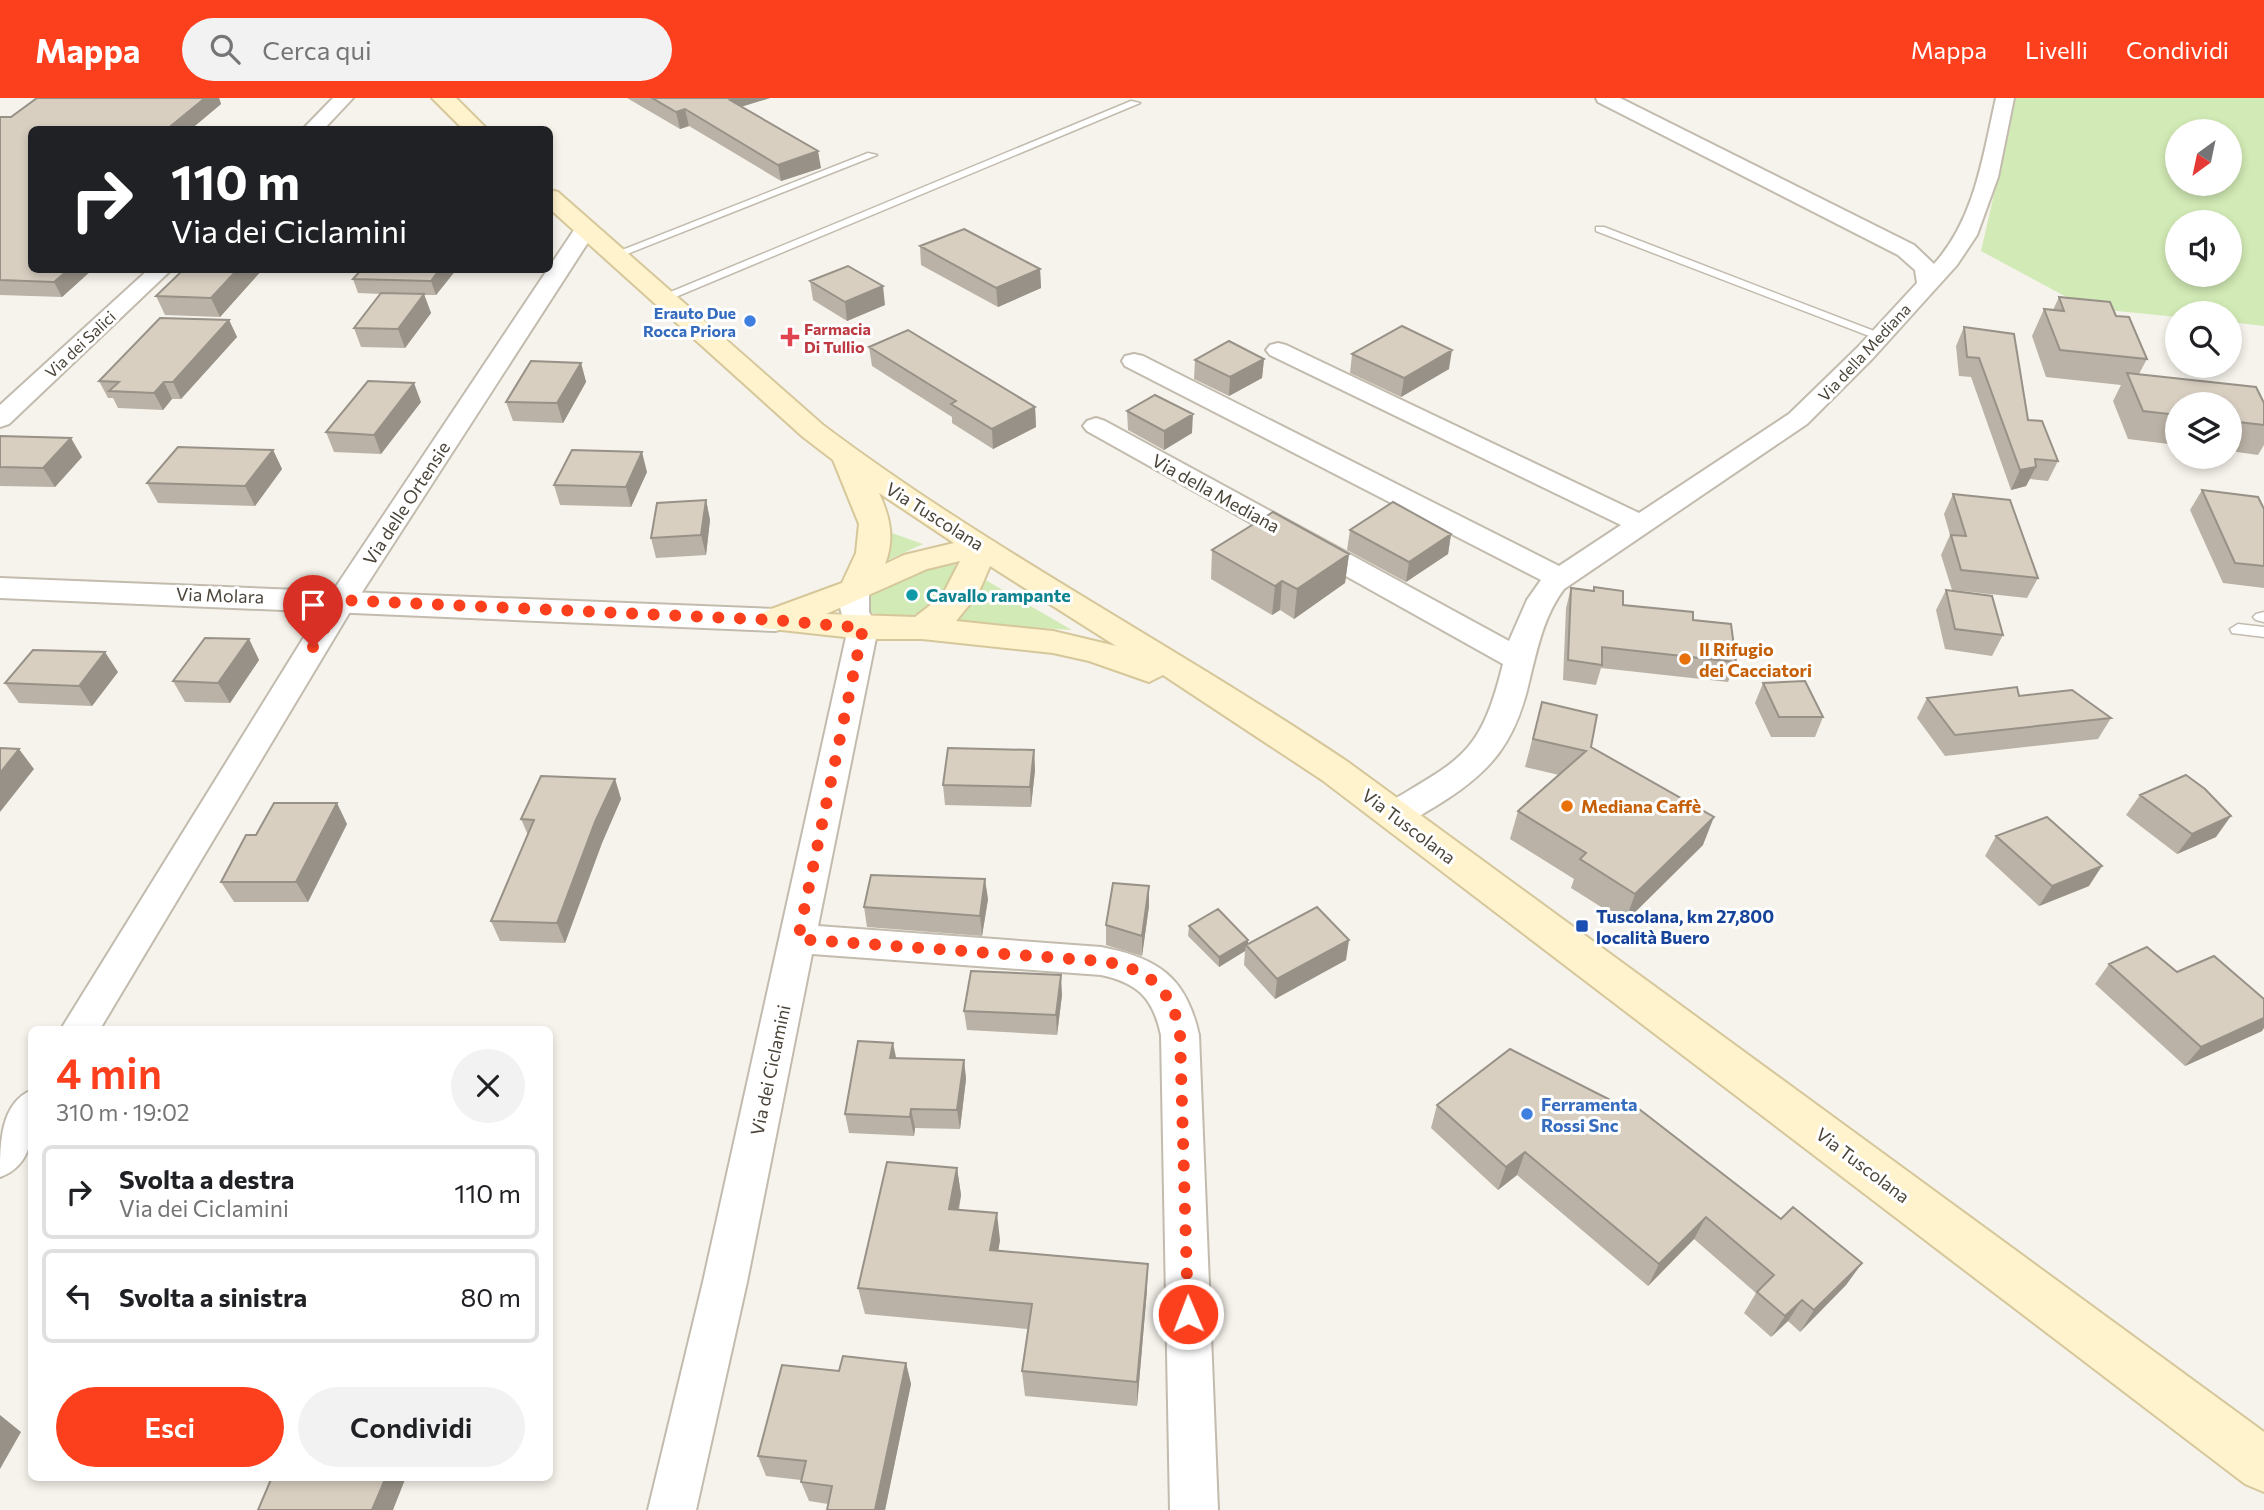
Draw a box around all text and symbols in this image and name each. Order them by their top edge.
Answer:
search box [182,18,672,81]
text: Mappa [35,29,140,70]
icon: search [206,30,244,68]
text: Cerca qui [262,34,372,65]
text: Mappa [1911,35,1987,64]
text: Livelli [2025,35,2088,64]
text: Condividi [2126,35,2229,64]
north arrow [2165,119,2242,196]
map controls [2165,119,2242,469]
text: 110 m [171,150,300,210]
icon: right [56,154,147,245]
text: Via dei Ciclamini [171,210,407,250]
button: sound [2165,210,2242,287]
street label: Via della Mediana [1814,299,1914,405]
button: search [2165,301,2242,378]
place label: Erauto Due Rocca Priora [643,303,736,340]
street label: Via dei Salici [41,307,119,381]
marker: Erauto Due Rocca Priora [742,313,758,329]
place label: Farmacia Di Tullio [804,319,871,356]
marker: Farmacia Di Tullio [782,329,798,345]
button: layers [2165,392,2242,469]
street label: Via delle Ortensie [358,437,454,569]
street label: Via della Mediana [1148,449,1284,537]
street label: Via Tuscolana [882,477,988,555]
pin [283,575,343,647]
street label: Via Molara [176,582,264,608]
place label: Cavallo rampante [926,584,1071,606]
icon: arrive [294,586,332,624]
marker: Cavallo rampante [904,587,920,603]
place label: Il Rifugio dei Cacciatori [1699,638,1812,681]
marker: Il Rifugio dei Cacciatori [1677,651,1693,667]
street label: Via Tuscolana [1358,784,1460,868]
place label: Mediana Caffè [1581,795,1701,817]
marker: Mediana Caffè [1559,798,1575,814]
place label: Tuscolana, km 27,800 località Buero [1596,905,1774,948]
marker: Tuscolana, km 27,800 località Buero [1574,918,1590,934]
street label: Via dei Ciclamini [745,1003,795,1137]
text: 4 min [56,1046,162,1098]
button: close [451,1049,525,1123]
place label: Ferramenta Rossi Snc [1541,1093,1638,1136]
text: 310 m · 19:02 [56,1098,190,1126]
marker: Ferramenta Rossi Snc [1519,1106,1535,1122]
street label: Via Tuscolana [1812,1123,1914,1207]
text: Svolta a destra [119,1163,294,1194]
icon: right [60,1173,98,1211]
text: 110 m [454,1177,521,1208]
text: Via dei Ciclamini [119,1194,289,1222]
icon: left [60,1277,98,1315]
position arrow [1151,1277,1225,1351]
text: Svolta a sinistra [119,1281,307,1312]
text: 80 m [461,1281,521,1312]
button: Esci [56,1387,284,1467]
button: Condividi [298,1387,525,1467]

